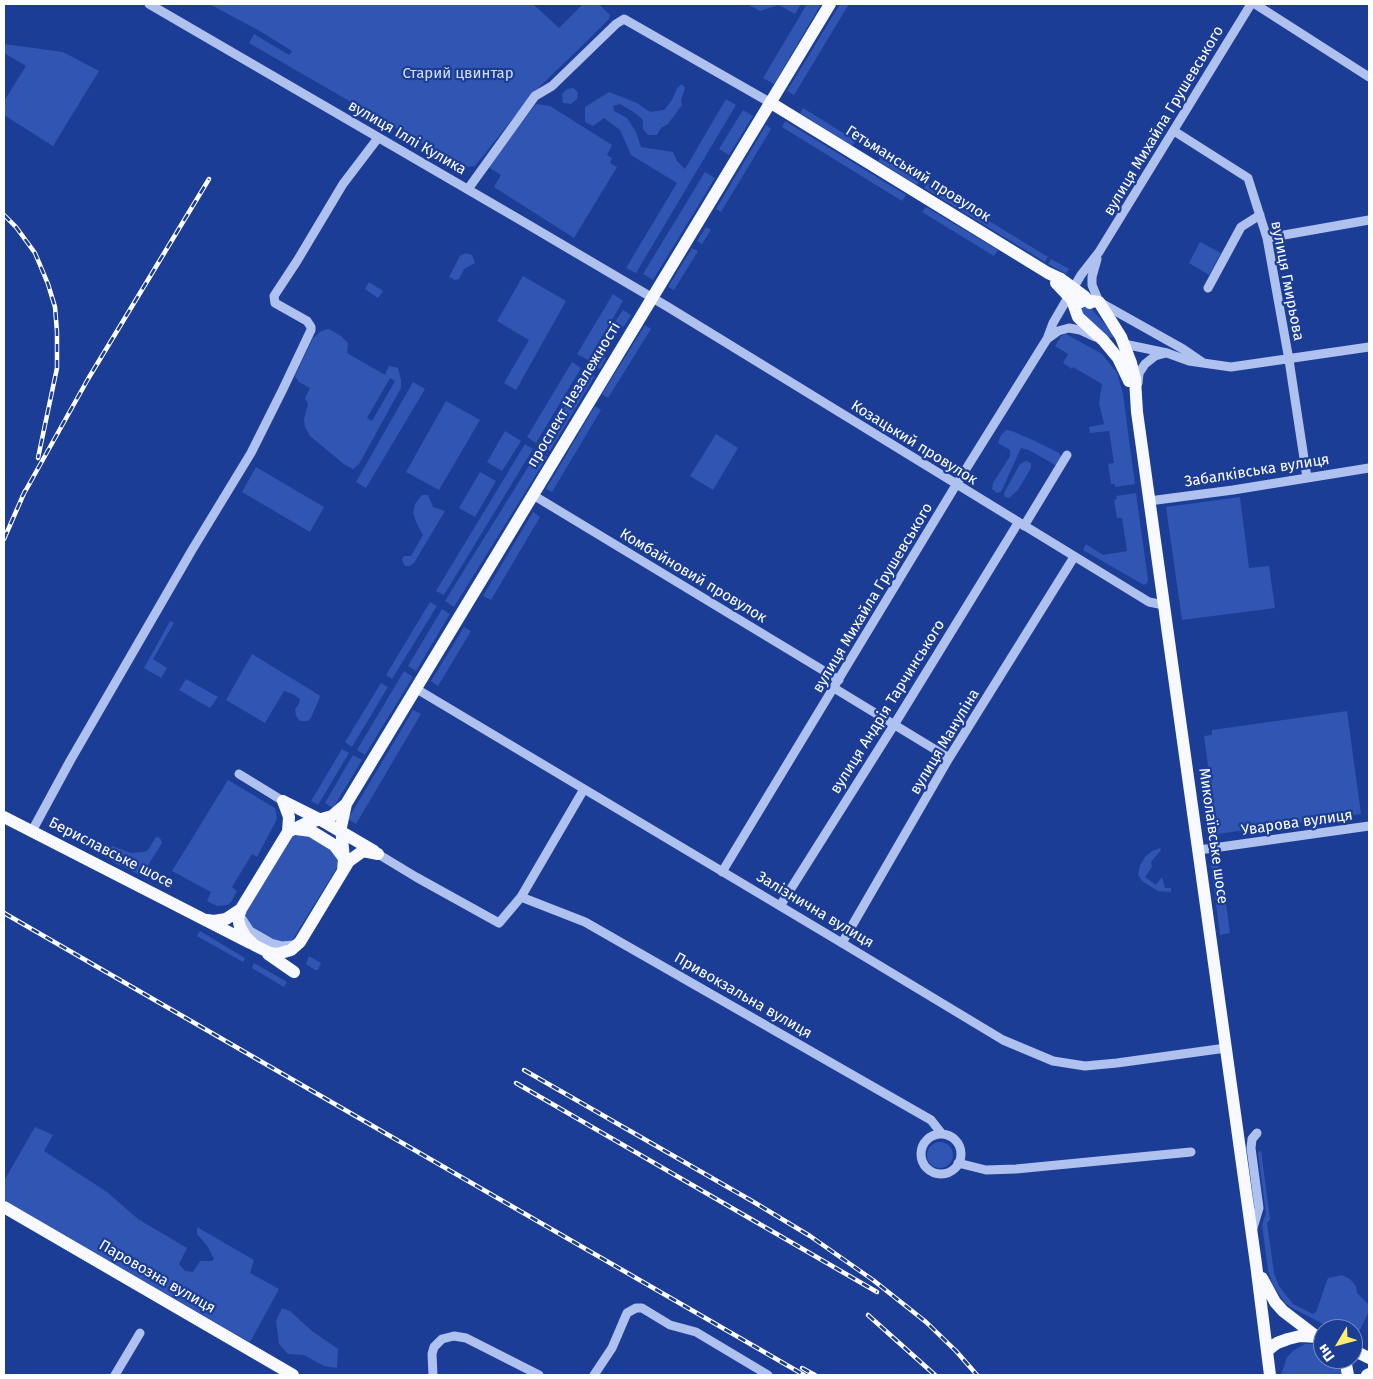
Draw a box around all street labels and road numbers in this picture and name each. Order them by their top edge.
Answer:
street label: вулиця Михайла Грушевського [1100,23,1228,219]
street label: вулиця Іллі Кулика [345,97,469,179]
street label: Гетьманський провулок [842,122,994,226]
street label: вулиця Гмирьова [1267,220,1307,342]
street label: проспект Незалежності [524,319,624,471]
street label: Козацький провулок [847,397,981,489]
street label: Забалківська вулиця [1183,451,1331,491]
street label: вулиця Михайла Грушевського [809,500,937,696]
street label: Комбайновий провулок [616,525,770,627]
street label: вулиця Андрія Тарчинського [827,617,949,797]
street label: вулиця Мануліна [906,686,984,798]
street label: Миколаївське шосе [1195,767,1231,905]
street label: Уварова вулиця [1240,806,1354,840]
street label: Бериславське шосе [46,814,176,892]
street label: Залізнична вулиця [753,868,877,952]
street label: Привокзальна вулиця [671,949,815,1043]
street label: Паровозна вулиця [96,1236,218,1318]

